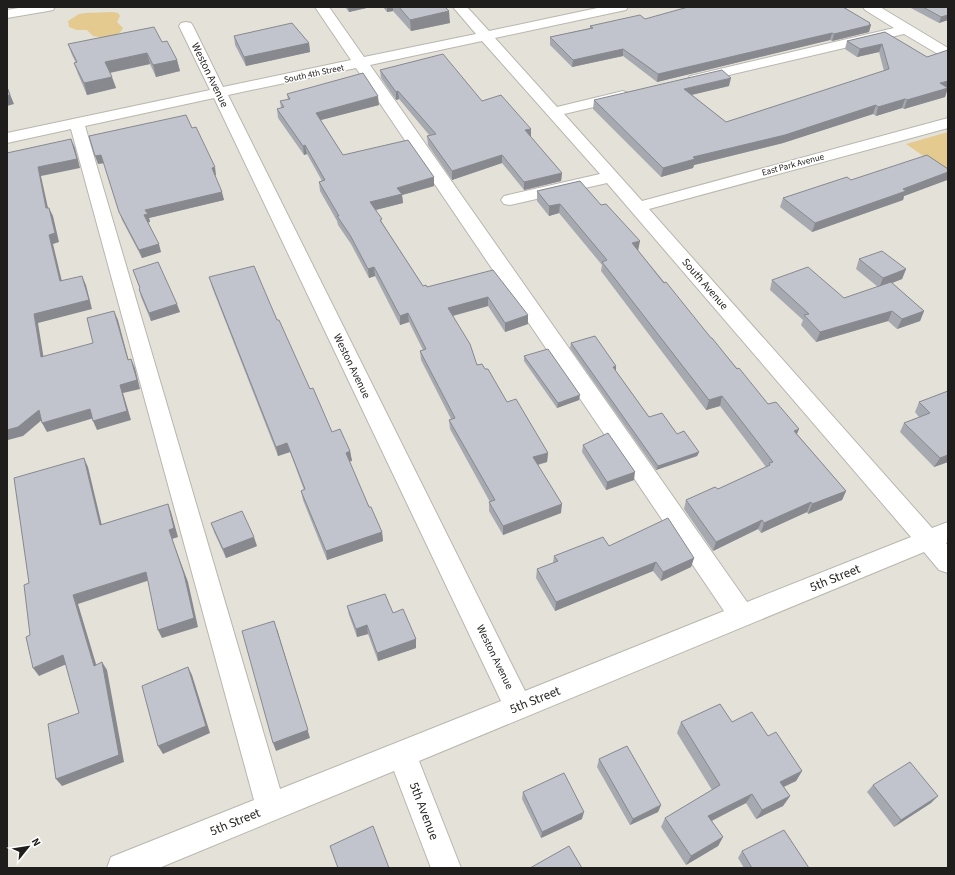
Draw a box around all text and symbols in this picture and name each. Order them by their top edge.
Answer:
street label: Weston Avenue [188,40,232,110]
street label: South 4th Street [283,61,345,87]
street label: East Park Avenue [760,150,826,180]
street label: South Avenue [678,255,732,313]
street label: Weston Avenue [330,331,374,401]
street label: 5th Street [807,559,864,596]
street label: Weston Avenue [473,622,517,692]
street label: 5th Street [507,681,564,718]
street label: 5th Avenue [405,779,443,843]
street label: 5th Street [207,803,264,840]
north arrow [8,827,48,867]
text: N [28,835,45,849]

